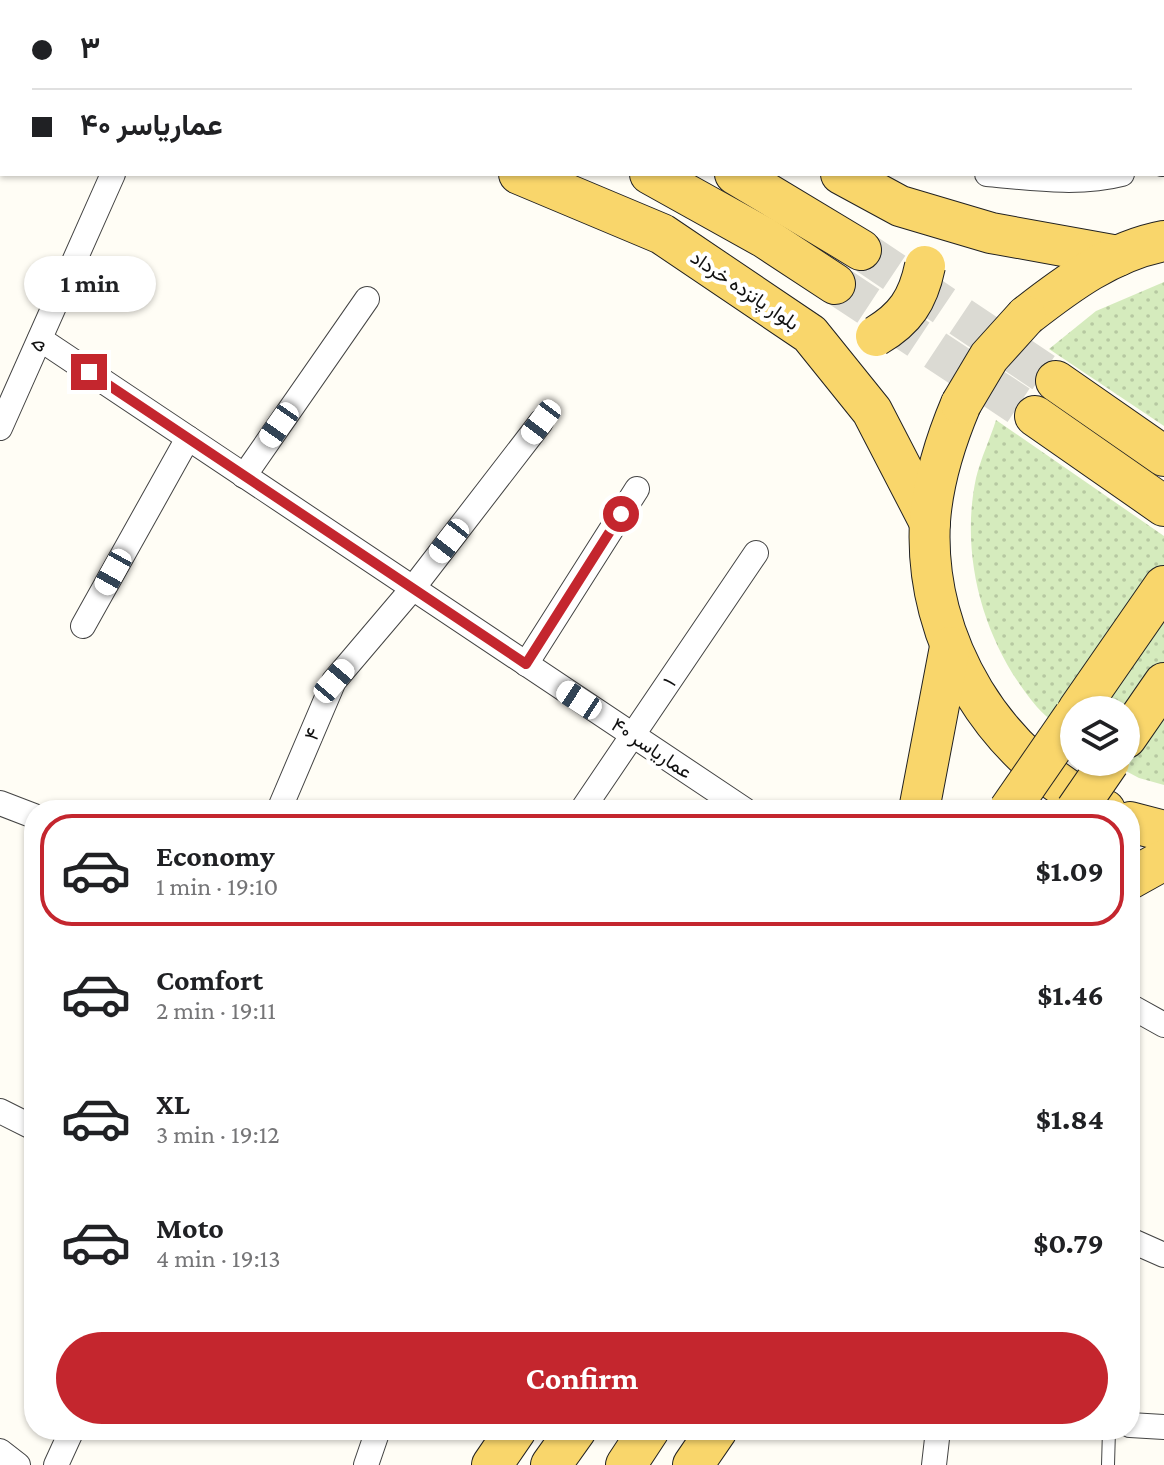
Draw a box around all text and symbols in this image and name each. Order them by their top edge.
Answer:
text: ۳ [80,31,100,64]
text: عماریاسر ۴۰ [80,108,223,141]
street label: بلوار پانزده خرداد [685,246,803,337]
callout: 1 min [23,256,155,312]
text: 1 min [60,269,120,298]
street label: ۵ [25,335,49,355]
route end [71,354,107,390]
car [517,396,565,448]
car [255,398,303,452]
route start [603,496,639,532]
car [425,515,473,567]
car [91,545,135,599]
car [309,655,359,707]
street label: ۱ [658,673,680,691]
car [552,677,606,723]
map controls [1060,696,1140,776]
button: layers [1060,696,1140,776]
street label: عماریاسر ۴۰ [606,713,697,785]
street label: ۴ [300,724,324,744]
icon: car [60,834,132,906]
text: Economy [156,839,275,872]
text: $1.09 [1036,854,1104,887]
text: 1 min · 19:10 [156,872,278,901]
icon: car [60,958,132,1030]
text: Comfort [156,963,263,996]
text: $1.46 [1037,978,1104,1011]
text: 2 min · 19:11 [156,996,276,1025]
icon: car [60,1082,132,1154]
text: XL [156,1087,190,1120]
text: $1.84 [1036,1102,1104,1135]
text: 3 min · 19:12 [156,1120,280,1149]
icon: car [60,1206,132,1278]
text: Moto [156,1211,224,1244]
text: $0.79 [1033,1226,1104,1259]
text: 4 min · 19:13 [156,1244,281,1273]
button: Confirm [56,1332,1108,1424]

